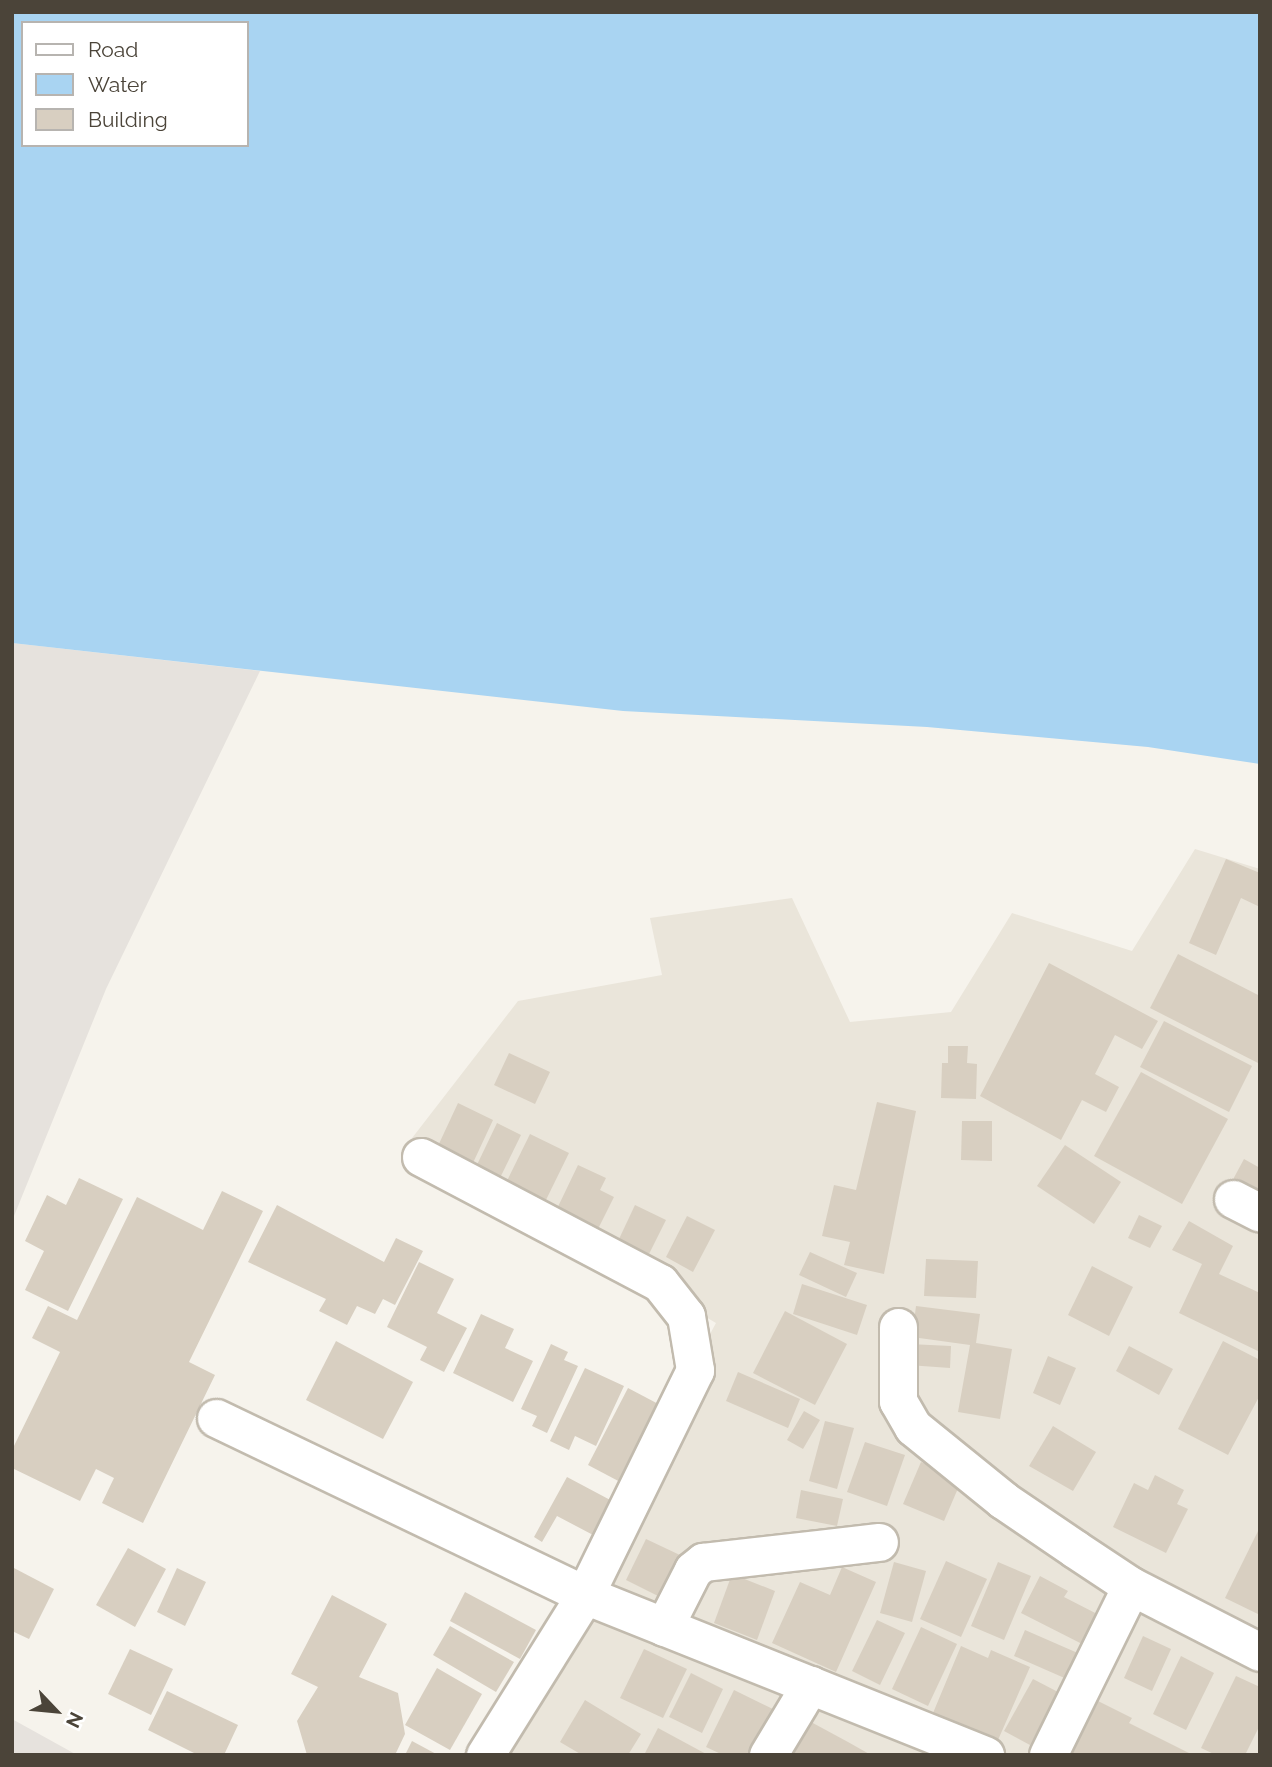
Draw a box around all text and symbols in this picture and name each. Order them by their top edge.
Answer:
legend [21,21,248,147]
text: Road [88,37,138,62]
text: Water [88,72,147,97]
text: Building [88,107,168,132]
north arrow [21,1676,91,1746]
text: N [62,1709,88,1732]

